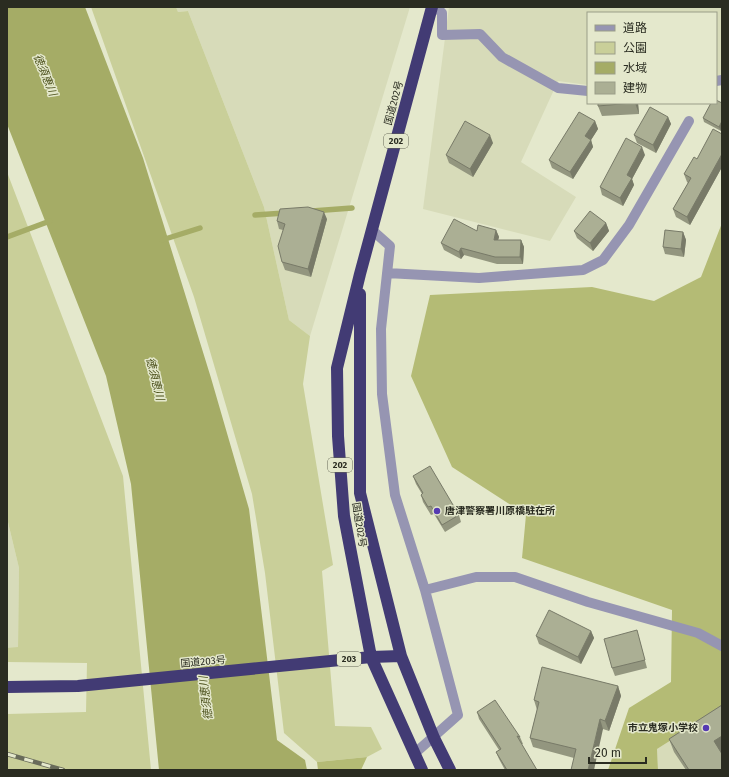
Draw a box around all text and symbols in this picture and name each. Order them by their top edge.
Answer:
legend [587,12,717,104]
text: 道路 [623,21,647,35]
text: 公園 [623,41,647,55]
water label: 徳須恵川 [31,52,60,99]
text: 水域 [623,61,647,75]
street label: 国道202号 [382,80,406,126]
text: 建物 [623,81,647,95]
road number: 202 [384,134,408,148]
water label: 徳須恵川 [143,356,167,403]
road number: 202 [328,458,352,472]
street label: 国道202号 [350,502,368,548]
place label: 唐津警察署川原橋駐在所 [445,505,555,517]
marker: 唐津警察署川原橋駐在所 [432,506,442,516]
road number: 203 [337,652,361,666]
street label: 国道203号 [180,654,226,670]
water label: 徳須恵川 [197,674,215,721]
place label: 市立鬼塚小学校 [628,722,698,734]
marker: 市立鬼塚小学校 [701,723,711,733]
scale bar [589,739,646,765]
text: 20 m [595,746,621,760]

